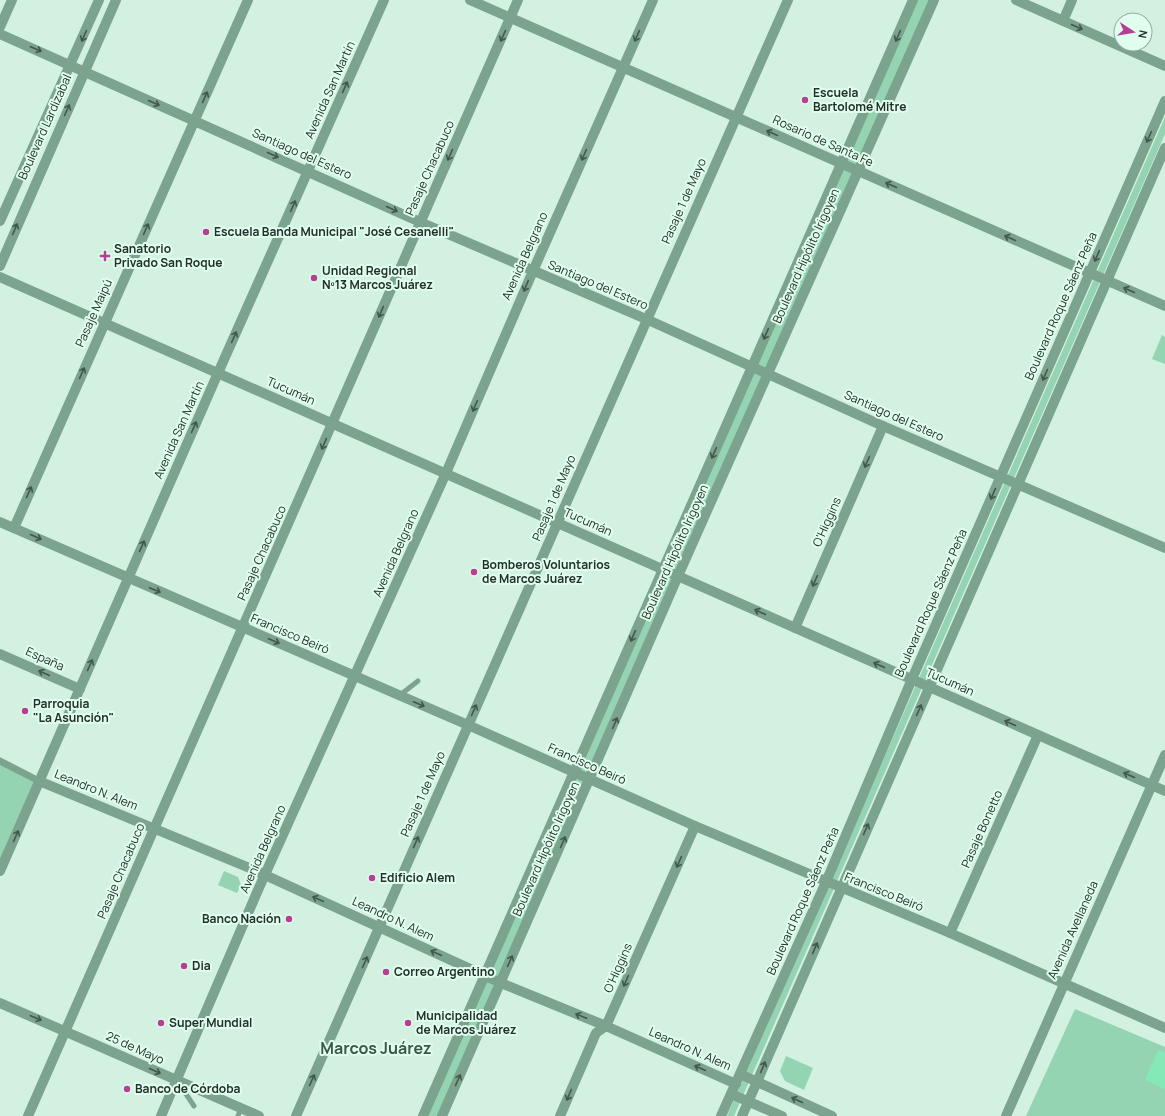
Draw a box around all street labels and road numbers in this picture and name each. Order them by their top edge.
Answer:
street label: Avenida San Martín [300,38,359,141]
street label: Boulevard Lardizabal [14,72,75,182]
street label: Rosario de Santa Fe [770,111,876,170]
street label: Pasaje Chacabuco [401,118,458,218]
street label: Santiago del Estero [250,124,355,183]
street label: Pasaje 1 de Mayo [657,155,710,246]
street label: Boulevard Hipólito Irigoyen [768,186,843,326]
street label: Avenida Belgrano [497,209,552,303]
street label: Boulevard Roque Sáenz Peña [1020,229,1101,383]
street label: Santiago del Estero [545,256,651,313]
street label: Pasaje Maipú [71,276,116,350]
street label: Tucumán [264,372,318,409]
street label: Avenida San Martín [149,378,208,481]
street label: Santiago del Estero [842,386,947,445]
street label: Pasaje 1 de Mayo [528,452,579,544]
street label: Boulevard Hipólito Irigoyen [637,482,712,622]
street label: O'Higgins [808,494,845,549]
street label: Pasaje Chacabuco [233,503,290,603]
street label: Tucumán [561,503,615,540]
street label: Avenida Belgrano [368,506,423,600]
street label: Boulevard Roque Sáenz Peña [890,526,971,680]
street label: Francisco Beiró [248,609,332,658]
street label: España [23,642,67,675]
street label: Tucumán [923,663,977,700]
street label: Francisco Beiró [545,739,629,788]
street label: Pasaje 1 de Mayo [396,748,449,839]
street label: Leandro N. Alem [52,765,140,814]
street label: Boulevard Hipólito Irigoyen [508,779,583,919]
street label: Pasaje Bonetto [957,787,1006,870]
street label: Avenida Belgrano [235,802,290,896]
street label: Pasaje Chacabuco [93,820,148,921]
street label: Boulevard Roque Sáenz Peña [762,824,843,978]
street label: Francisco Beiró [842,868,926,915]
street label: Avenida Avellaneda [1043,878,1102,982]
street label: Leandro N. Alem [349,892,437,945]
street label: O'Higgins [599,940,636,995]
street label: Leandro N. Alem [646,1023,734,1074]
street label: 25 de Mayo [103,1027,167,1068]

